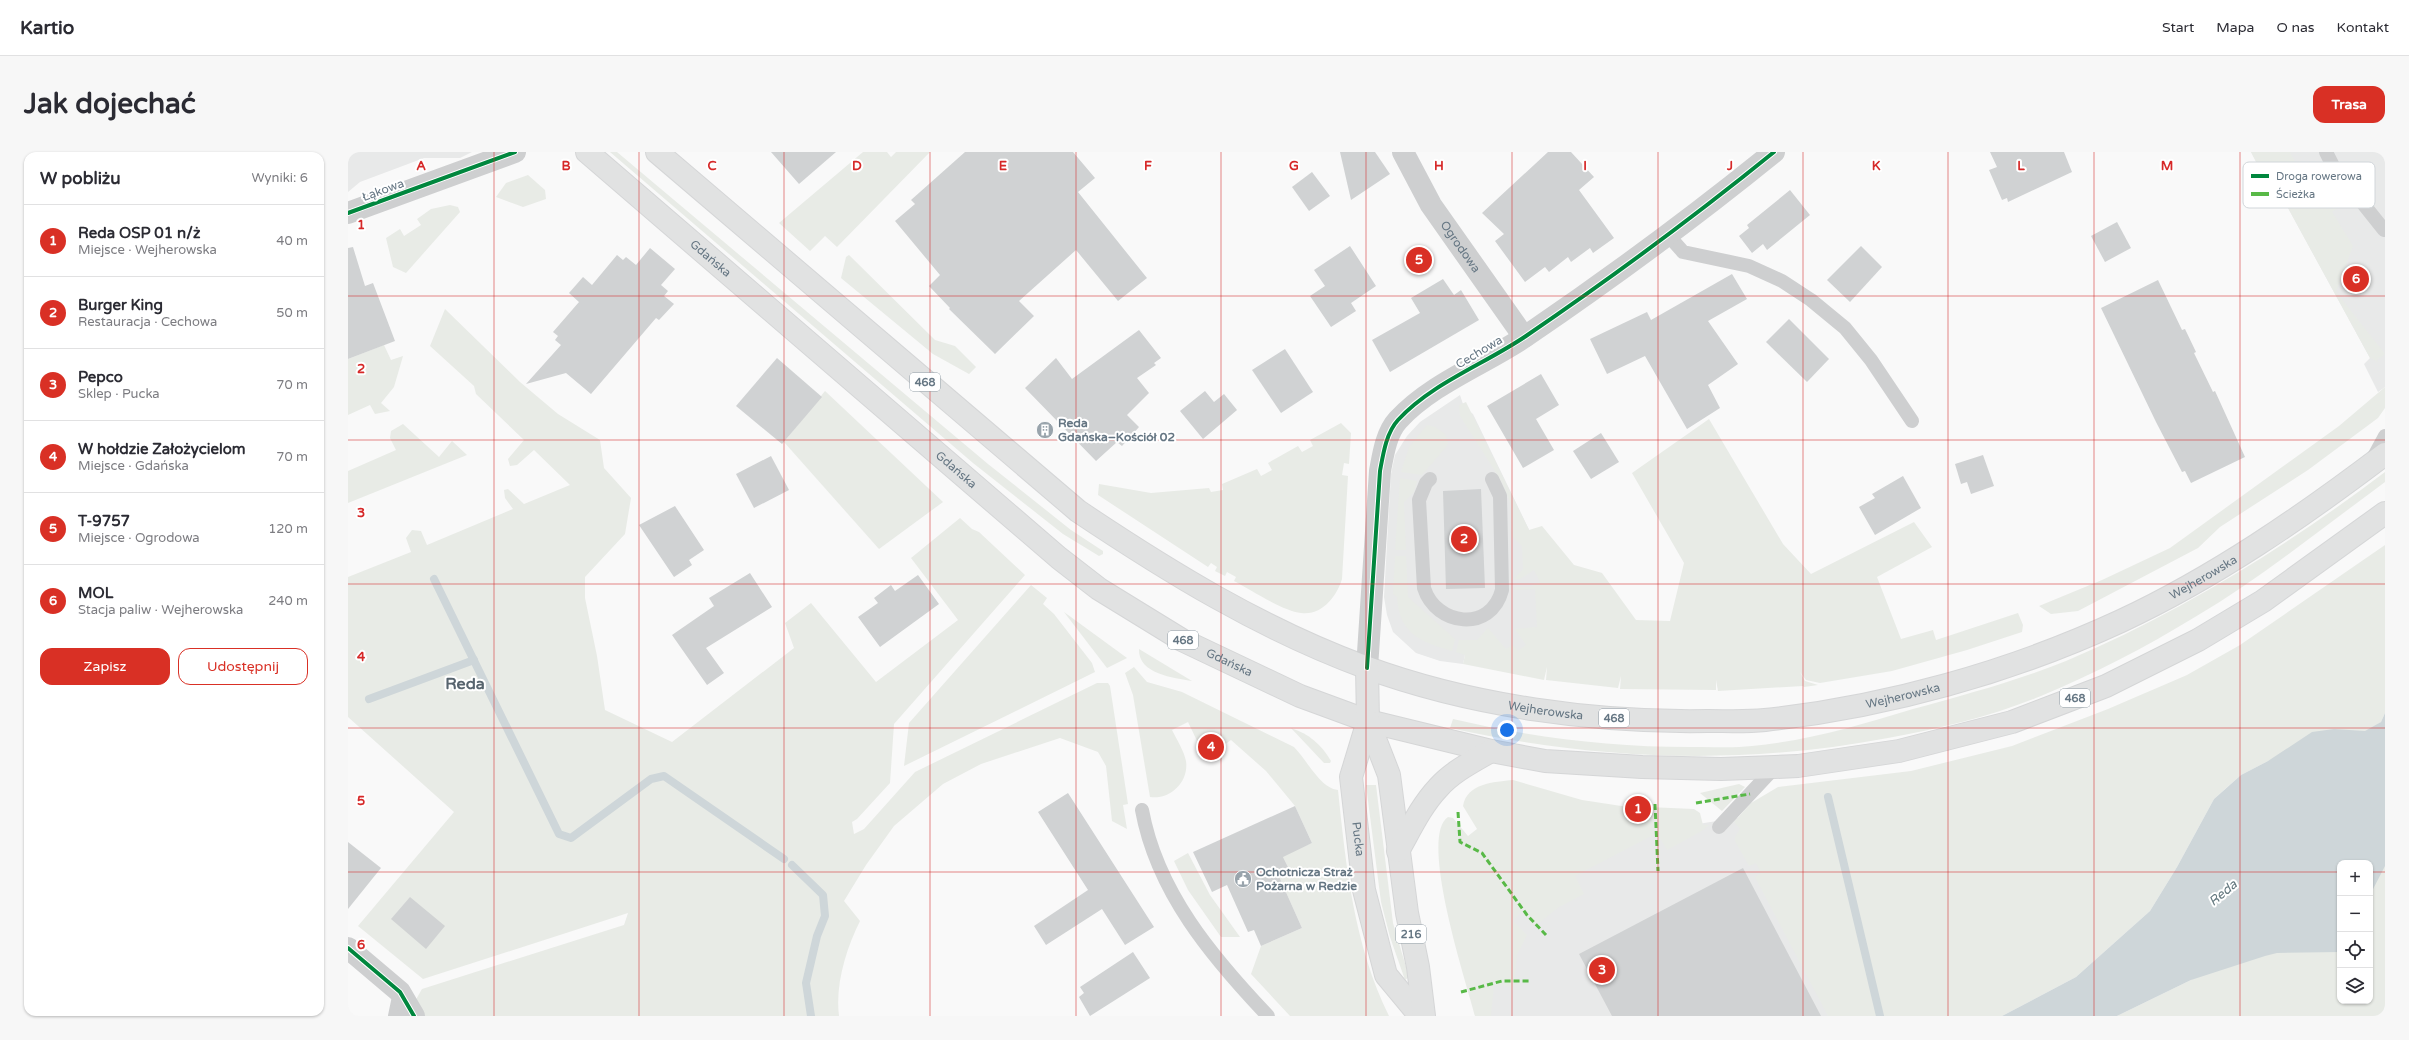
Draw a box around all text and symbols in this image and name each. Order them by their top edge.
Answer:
text: Kartio [20,17,74,39]
text: Start [2162,19,2194,36]
text: Mapa [2216,19,2254,36]
text: O nas [2276,19,2315,36]
text: Kontakt [2337,19,2389,36]
button: Trasa [2313,86,2385,123]
text: Jak dojechać [24,87,196,121]
text: A [416,158,426,174]
text: B [561,158,571,174]
text: C [707,158,717,174]
text: D [852,158,862,174]
text: E [999,158,1007,174]
text: F [1144,158,1152,174]
text: G [1289,158,1299,174]
text: H [1434,158,1444,174]
text: I [1583,158,1587,174]
text: J [1726,158,1733,174]
text: K [1872,158,1881,174]
text: L [2017,158,2025,174]
text: M [2161,158,2173,174]
legend [2243,162,2375,208]
text: W pobliżu [40,168,121,189]
text: Wyniki: 6 [252,170,308,186]
text: Droga rowerowa [2276,170,2362,183]
street label: Łąkowa [360,176,406,204]
text: Ścieżka [2276,187,2315,201]
text: 1 [357,217,365,233]
street label: Ogrodowa [1437,218,1483,275]
text: Reda OSP 01 n/ż [78,224,200,242]
text: 1 [49,233,57,249]
text: 40 m [276,233,308,249]
street label: Gdańska [687,237,734,280]
text: Miejsce · Wejherowska [78,242,217,258]
pin: 5 [1406,245,1432,275]
pin: 6 [2343,264,2369,294]
text: Burger King [78,296,163,314]
text: 2 [49,305,57,321]
text: 50 m [276,305,308,321]
text: Restauracja · Cechowa [78,314,217,330]
street label: Cechowa [1453,333,1505,371]
text: 2 [357,361,365,377]
text: Pepco [78,368,123,386]
road number: 468 [910,373,940,391]
text: 3 [49,377,57,393]
text: 70 m [276,377,308,393]
text: Sklep · Pucka [78,386,160,402]
place label: Reda Gdańska–Kościół 02 [1058,416,1175,444]
building icon: Reda Gdańska–Kościół 02 [1035,420,1055,440]
text: W hołdzie Założycielom [78,440,246,458]
street label: Gdańska [933,448,980,491]
text: 4 [49,449,57,465]
text: 70 m [276,449,308,465]
text: Miejsce · Gdańska [78,458,189,474]
text: 3 [357,505,365,521]
text: T-9757 [78,512,130,530]
text: 5 [49,521,57,537]
text: 120 m [268,521,308,537]
pin: 2 [1451,524,1477,554]
text: Miejsce · Ogrodowa [78,530,200,546]
street label: Wejherowska [2167,552,2239,602]
text: MOL [78,584,113,602]
text: 6 [49,593,57,609]
text: 240 m [268,593,308,609]
text: Stacja paliw · Wejherowska [78,602,243,618]
road number: 468 [1168,631,1198,649]
street label: Gdańska [1204,645,1255,679]
button: Zapisz [40,648,170,685]
button: Udostępnij [178,648,308,685]
text: 4 [357,649,366,665]
district label: Reda [445,674,485,694]
street label: Wejherowska [1865,680,1942,711]
road number: 468 [2060,689,2090,707]
street label: Wejherowska [1507,698,1584,723]
road number: 468 [1599,709,1629,727]
your location [1497,720,1517,740]
pin: 4 [1198,732,1224,762]
text: 5 [357,793,365,809]
pin: 1 [1625,794,1651,824]
street label: Pucka [1349,821,1367,857]
map controls [2337,860,2373,1004]
button: + [2337,860,2373,896]
place label: Ochotnicza Straż Pożarna w Redzie [1256,865,1357,893]
public building icon: Ochotnicza Straż Pożarna w Redzie [1233,869,1253,889]
water label: Reda [2206,876,2241,909]
button: − [2337,896,2373,932]
road number: 216 [1396,925,1426,943]
button: locate [2337,932,2373,968]
text: 6 [357,937,365,953]
pin: 3 [1589,955,1615,985]
button: layers [2337,968,2373,1004]

